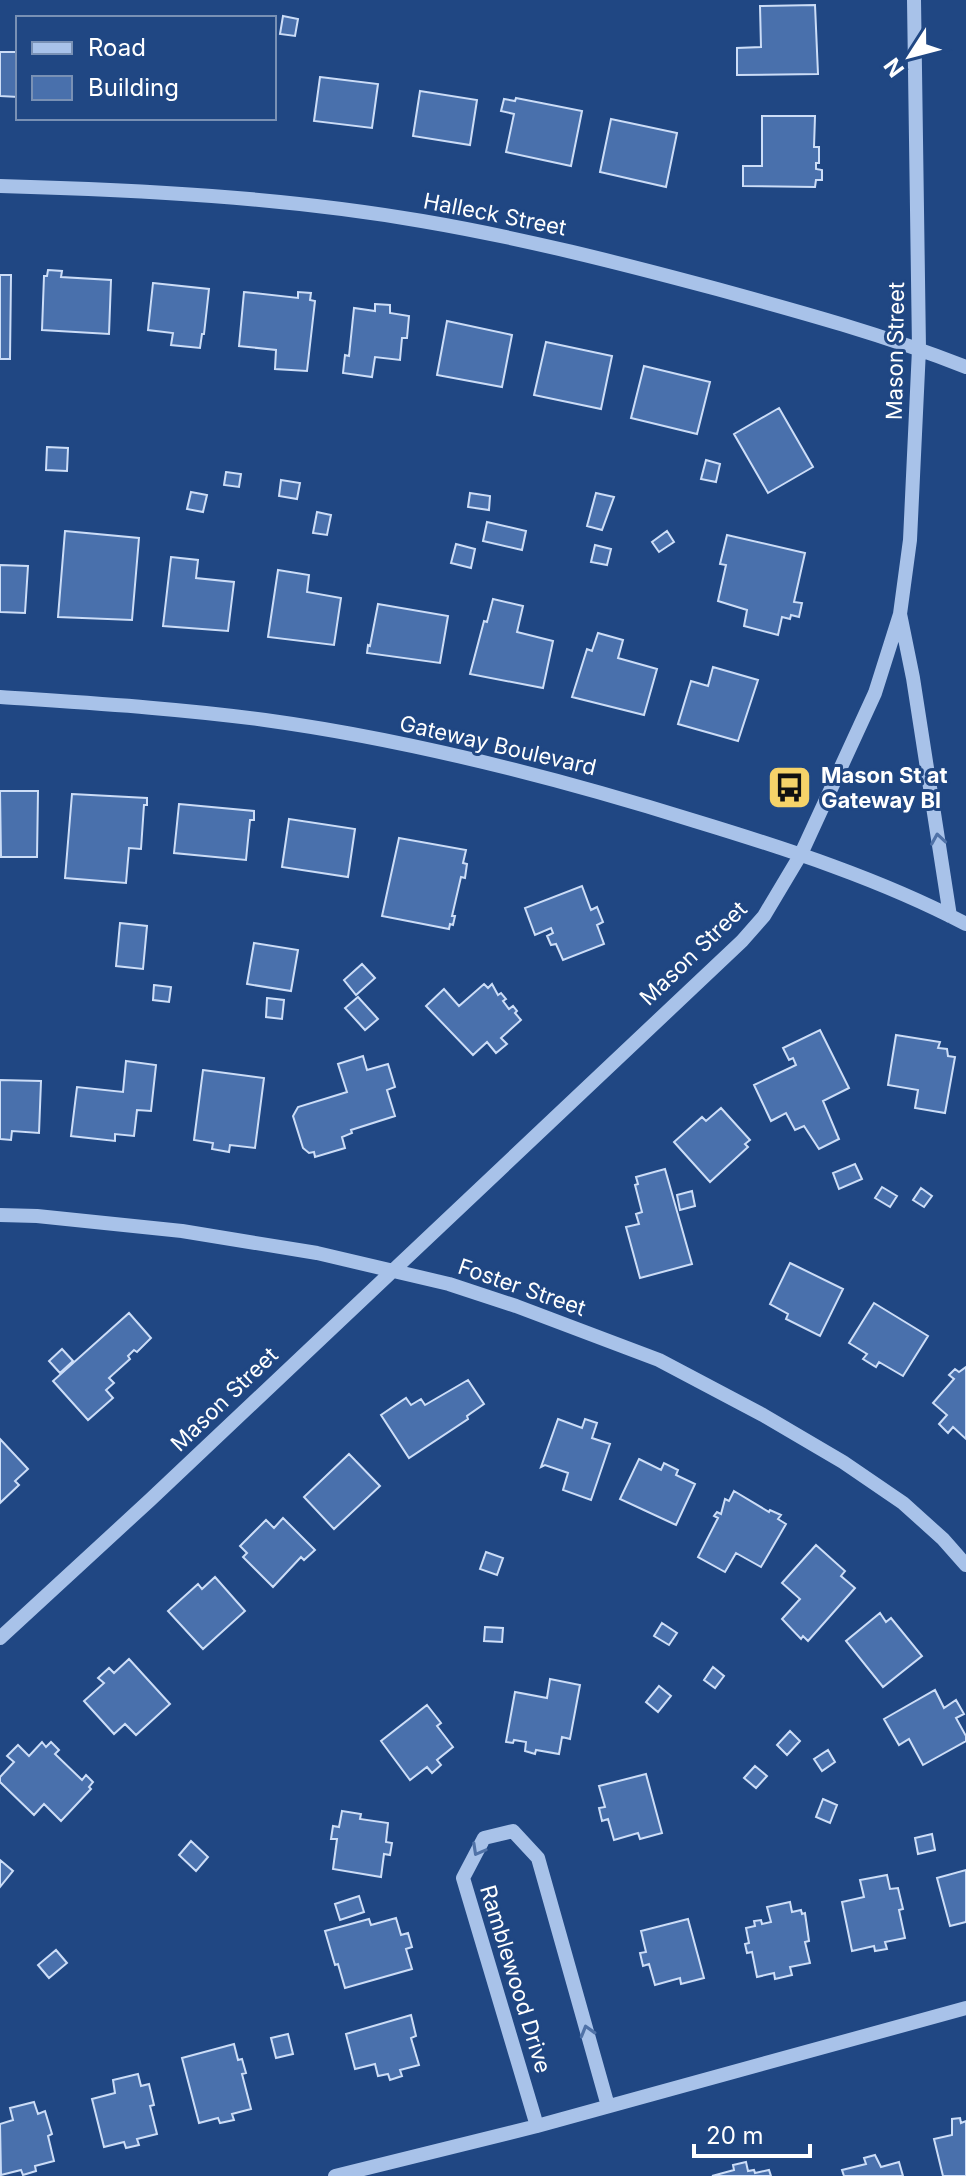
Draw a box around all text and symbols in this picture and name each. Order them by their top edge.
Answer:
legend [16,16,276,120]
north arrow [870,16,950,96]
text: Road [88,33,146,62]
text: N [878,53,909,82]
text: Building [88,73,179,102]
street label: Halleck Street [421,187,569,241]
street label: Mason Street [881,282,909,420]
street label: Gateway Boulevard [397,710,599,780]
place label: Mason St at Gateway Bl [821,762,948,813]
bus stop icon: Mason St at Gateway Bl [766,764,814,812]
one-way arrow [930,832,947,845]
street label: Mason Street [634,896,752,1010]
street label: Foster Street [455,1253,589,1321]
street label: Mason Street [165,1342,283,1456]
one-way arrow [472,1841,488,1856]
street label: Ramblewood Drive [475,1882,557,2076]
one-way arrow [580,2025,596,2039]
scale bar [694,2108,810,2158]
text: 20 m [706,2121,764,2150]

